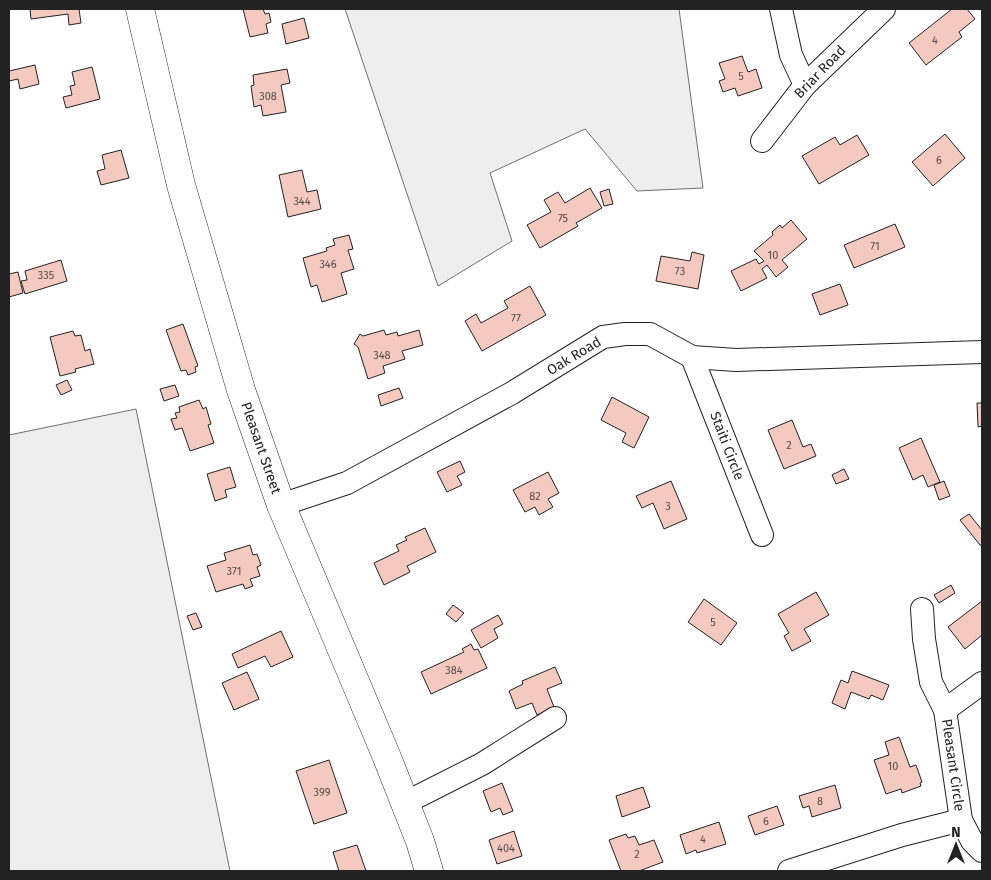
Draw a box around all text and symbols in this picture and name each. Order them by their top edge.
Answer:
house number: 4 [932,34,938,47]
street label: Briar Road [791,42,849,102]
house number: 5 [738,70,744,83]
house number: 308 [259,90,277,103]
house number: 6 [936,154,942,167]
house number: 344 [293,195,311,208]
house number: 75 [558,212,569,225]
house number: 71 [870,240,880,253]
house number: 10 [768,249,778,262]
house number: 346 [319,258,337,271]
house number: 73 [675,265,685,278]
house number: 335 [38,269,55,282]
house number: 77 [511,312,521,325]
street label: Oak Road [544,333,604,379]
house number: 348 [373,349,391,362]
street label: Pleasant Street [237,400,285,497]
street label: Staiti Circle [706,409,748,483]
house number: 2 [786,439,792,452]
house number: 82 [529,490,541,503]
house number: 3 [665,500,671,513]
house number: 371 [227,565,241,578]
house number: 5 [710,616,716,629]
house number: 384 [445,664,463,677]
street label: Pleasant Circle [938,718,968,812]
house number: 10 [888,760,898,773]
house number: 399 [314,786,331,799]
house number: 8 [817,795,823,808]
house number: 6 [763,815,769,828]
north arrow [931,820,981,870]
text: N [951,824,961,841]
house number: 4 [700,833,706,846]
house number: 404 [497,842,515,855]
house number: 2 [634,848,640,861]

